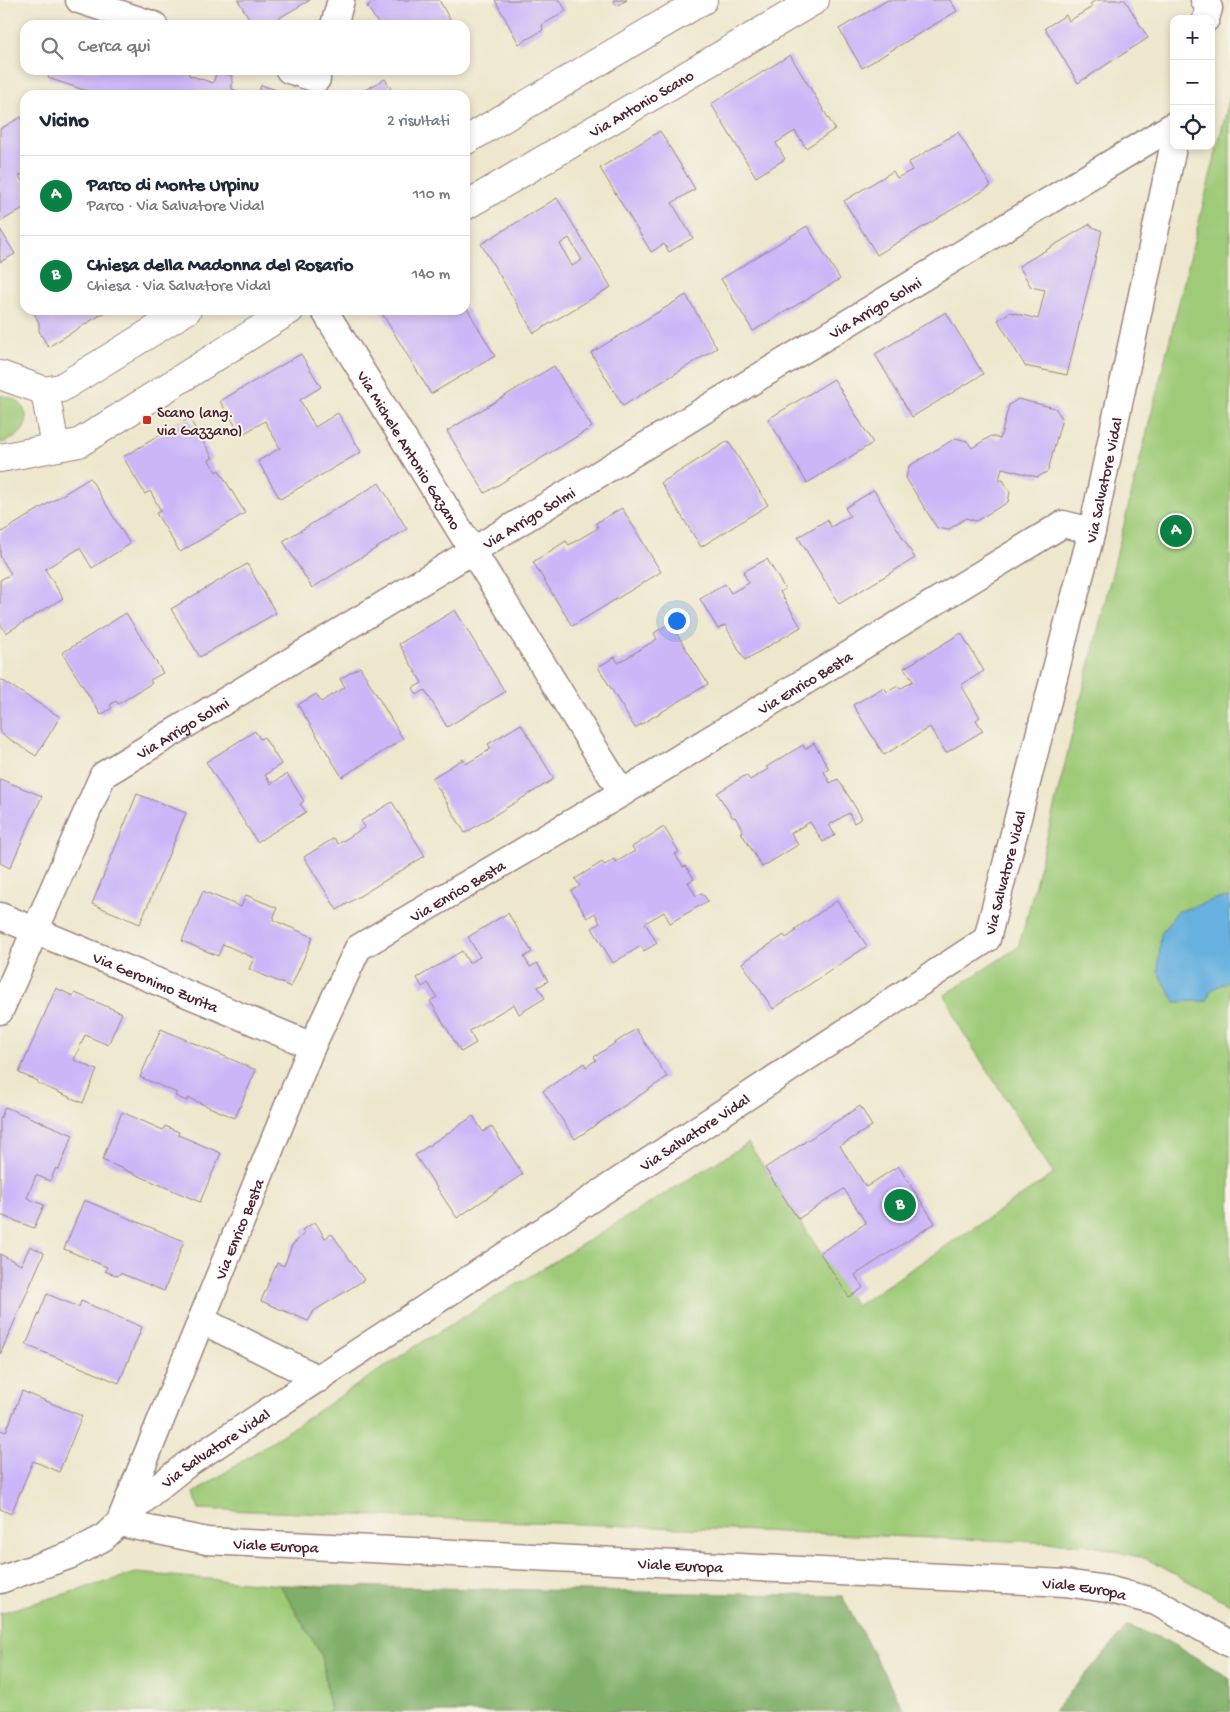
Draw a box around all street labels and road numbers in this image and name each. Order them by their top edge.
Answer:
street label: Via Antonio Scano [586,67,698,144]
street label: Via Arrigo Solmi [826,274,926,346]
street label: Via Michele Antonio Gazano [350,368,463,534]
street label: Via Salvatore Vidal [1083,416,1129,546]
street label: Via Arrigo Solmi [480,485,580,556]
street label: Via Enrico Besta [755,648,858,721]
street label: Via Arrigo Solmi [133,695,234,766]
street label: Via Salvatore Vidal [982,809,1032,939]
street label: Via Enrico Besta [407,857,511,929]
street label: Via Geronimo Zurita [88,949,221,1019]
street label: Via Salvatore Vidal [637,1091,755,1178]
street label: Via Enrico Besta [212,1176,271,1284]
street label: Via Salvatore Vidal [158,1406,275,1494]
street label: Viale Europa [232,1536,320,1560]
street label: Viale Europa [636,1556,725,1579]
street label: Viale Europa [1041,1576,1129,1607]

